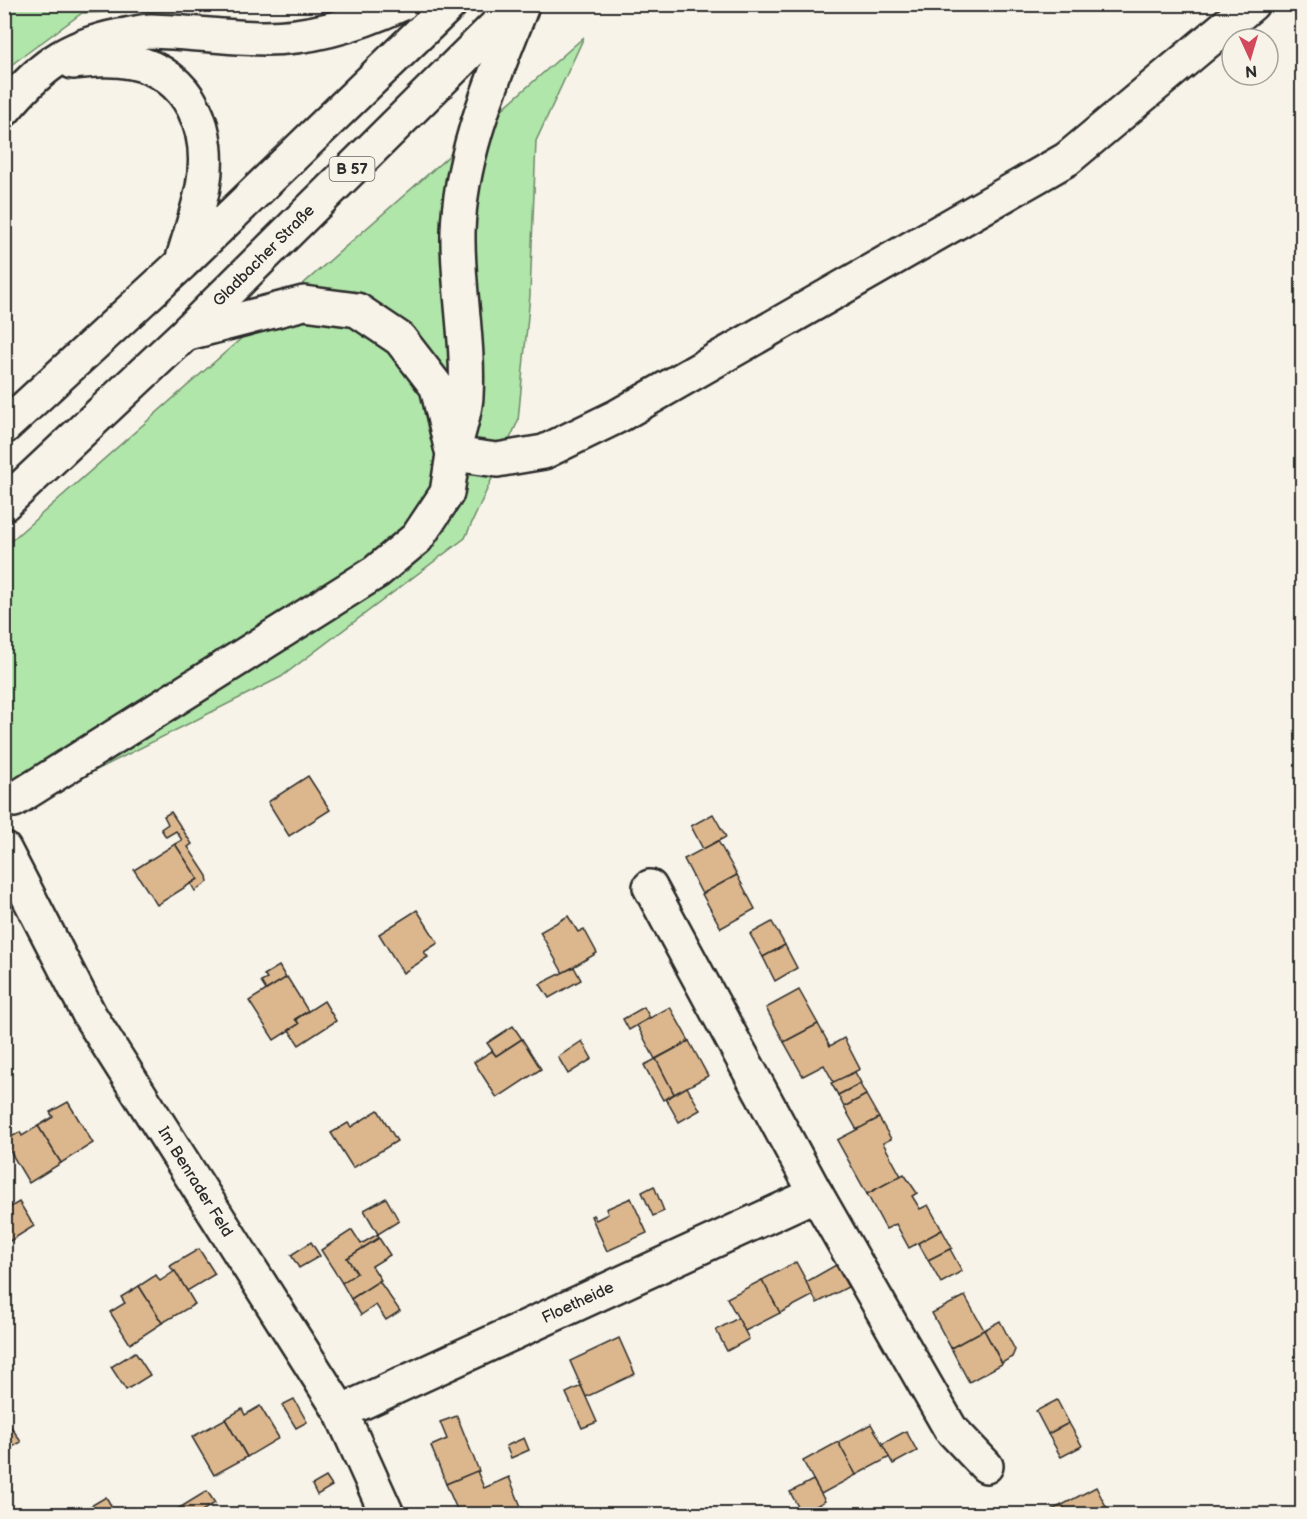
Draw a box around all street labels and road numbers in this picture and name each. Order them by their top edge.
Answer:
road number: B 57 [330,157,374,181]
street label: Gladbacher Straße [209,201,319,311]
street label: Im Benrader Feld [153,1123,237,1241]
street label: Floetheide [539,1278,617,1328]

